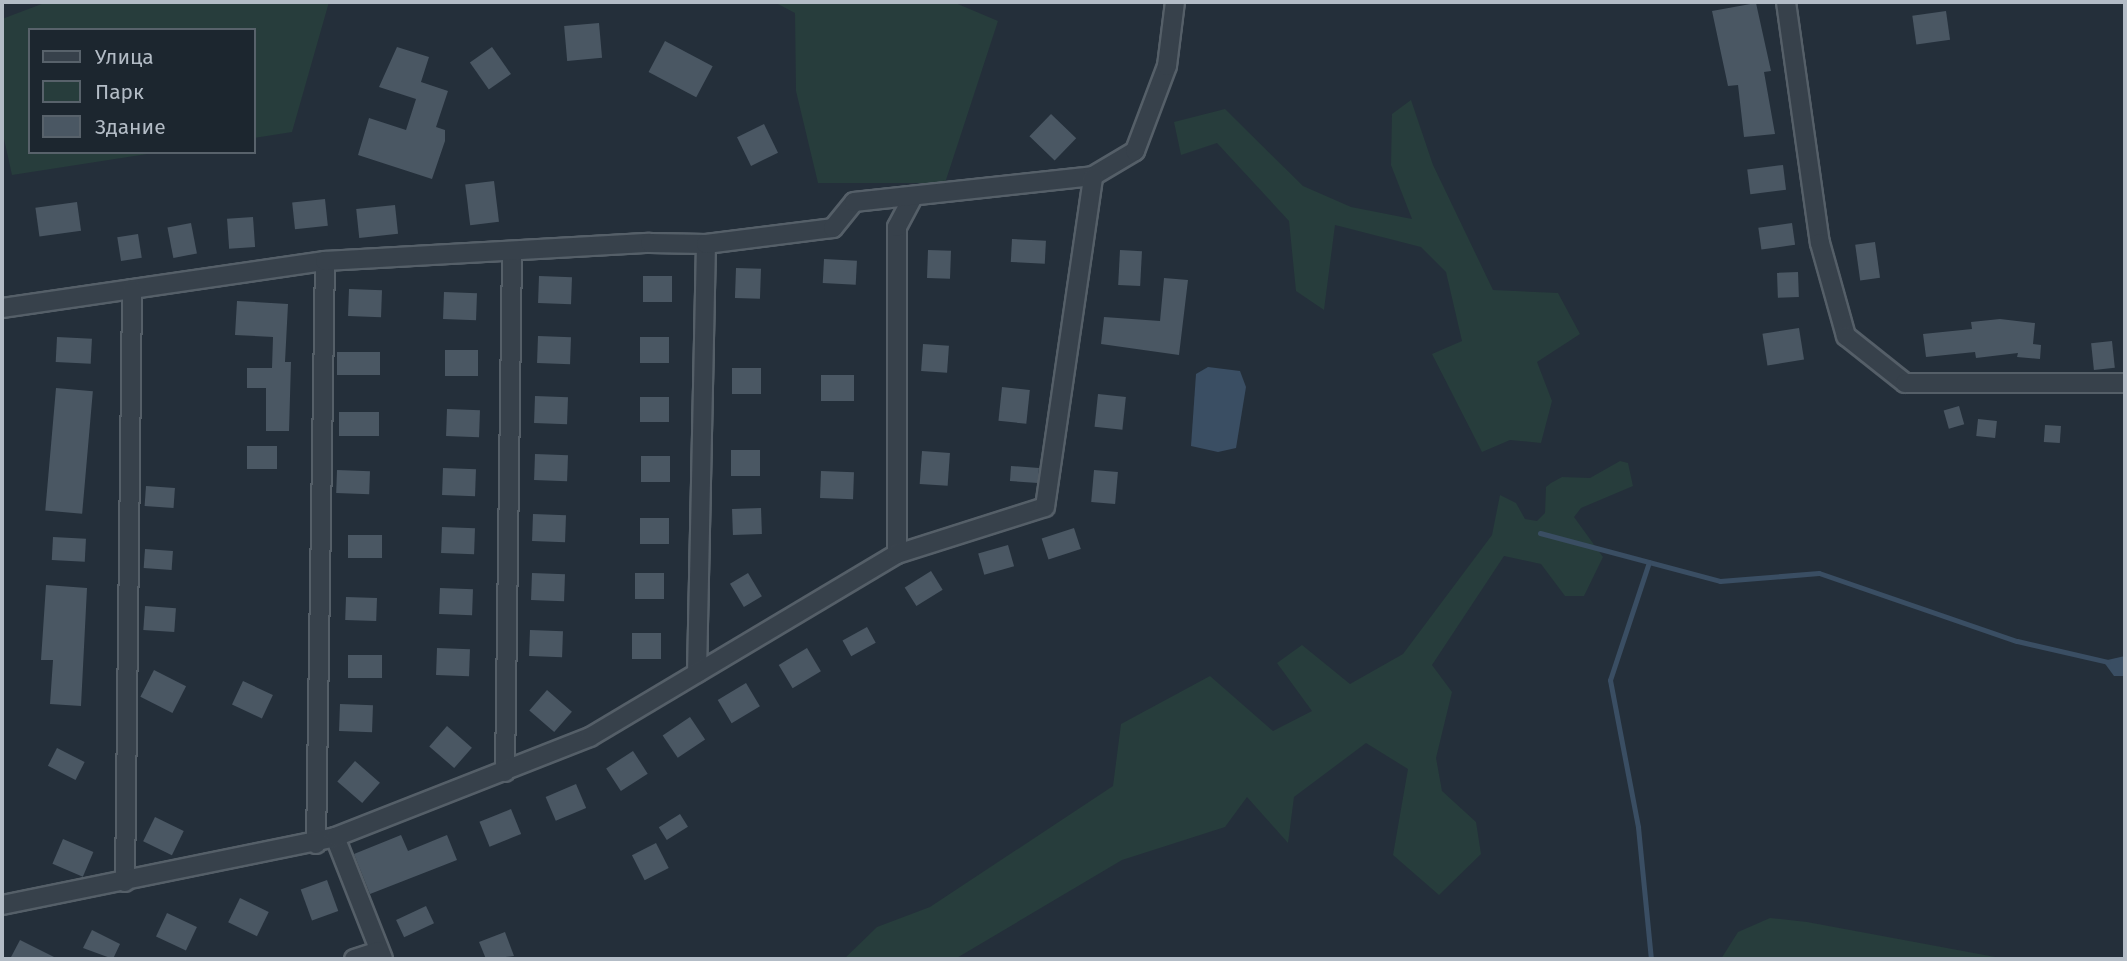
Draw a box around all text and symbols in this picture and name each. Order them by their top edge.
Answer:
legend [28,28,256,154]
text: Улица [95,44,154,70]
text: Парк [95,79,144,105]
text: Здание [95,114,166,140]

